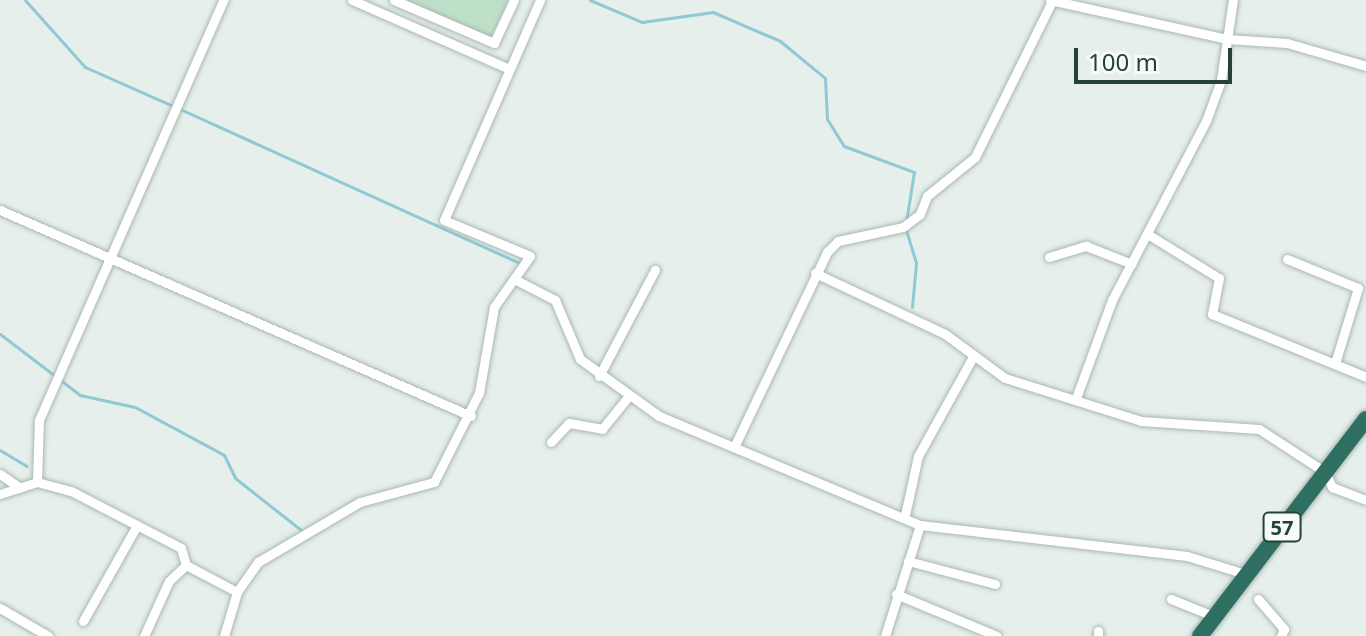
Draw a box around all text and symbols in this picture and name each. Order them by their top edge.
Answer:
scale bar [1078,32,1236,82]
text: 100 m [1088,45,1158,78]
road number: 57 [1262,511,1302,543]

